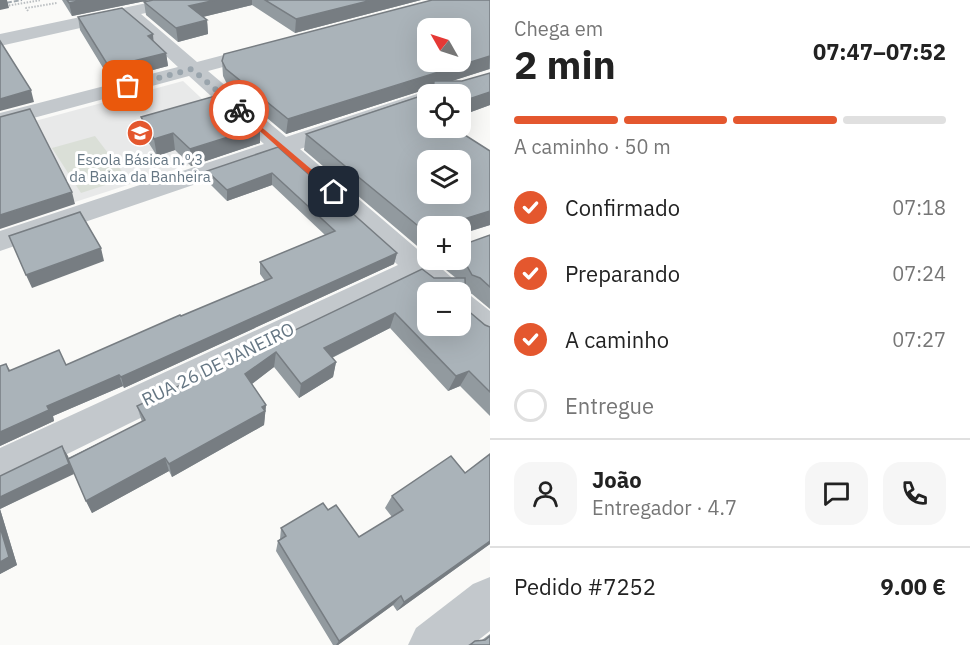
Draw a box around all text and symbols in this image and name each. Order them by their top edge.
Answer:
text: Chega em [514,15,603,42]
north arrow [417,18,471,72]
map controls [417,18,471,336]
text: 07:47–07:52 [813,37,946,66]
text: 2 min [514,39,616,90]
pin [102,60,153,111]
icon: bag [111,69,144,102]
courier [209,80,269,140]
button: locate [417,84,471,138]
icon: bike [223,94,256,127]
school or university icon: Escola Básica n.º 3 da Baixa da Banheira [125,118,155,148]
text: A caminho · 50 m [514,133,671,160]
place label: Escola Básica n.º 3 da Baixa da Banheira [69,150,211,186]
button: layers [417,150,471,204]
pin [308,166,359,217]
icon: home [317,175,350,208]
icon: check [514,191,547,224]
text: Confirmado [565,193,680,222]
text: 07:18 [892,194,946,221]
button: + [417,216,471,270]
icon: check [514,257,547,290]
text: Preparando [565,259,680,288]
text: 07:24 [892,260,946,287]
button: − [417,282,471,336]
street label: RUA 26 DE JANEIRO [138,317,298,411]
icon: check [514,323,547,356]
text: A caminho [565,325,669,354]
text: 07:27 [892,326,946,353]
text: Entregue [565,391,654,420]
button: person [514,462,577,525]
button: chat [805,462,868,525]
button: phone [883,462,946,525]
text: João [592,465,642,494]
text: Entregador · 4.7 [592,494,737,521]
text: Pedido #7252 [514,572,656,601]
text: 9.00 € [881,572,946,601]

